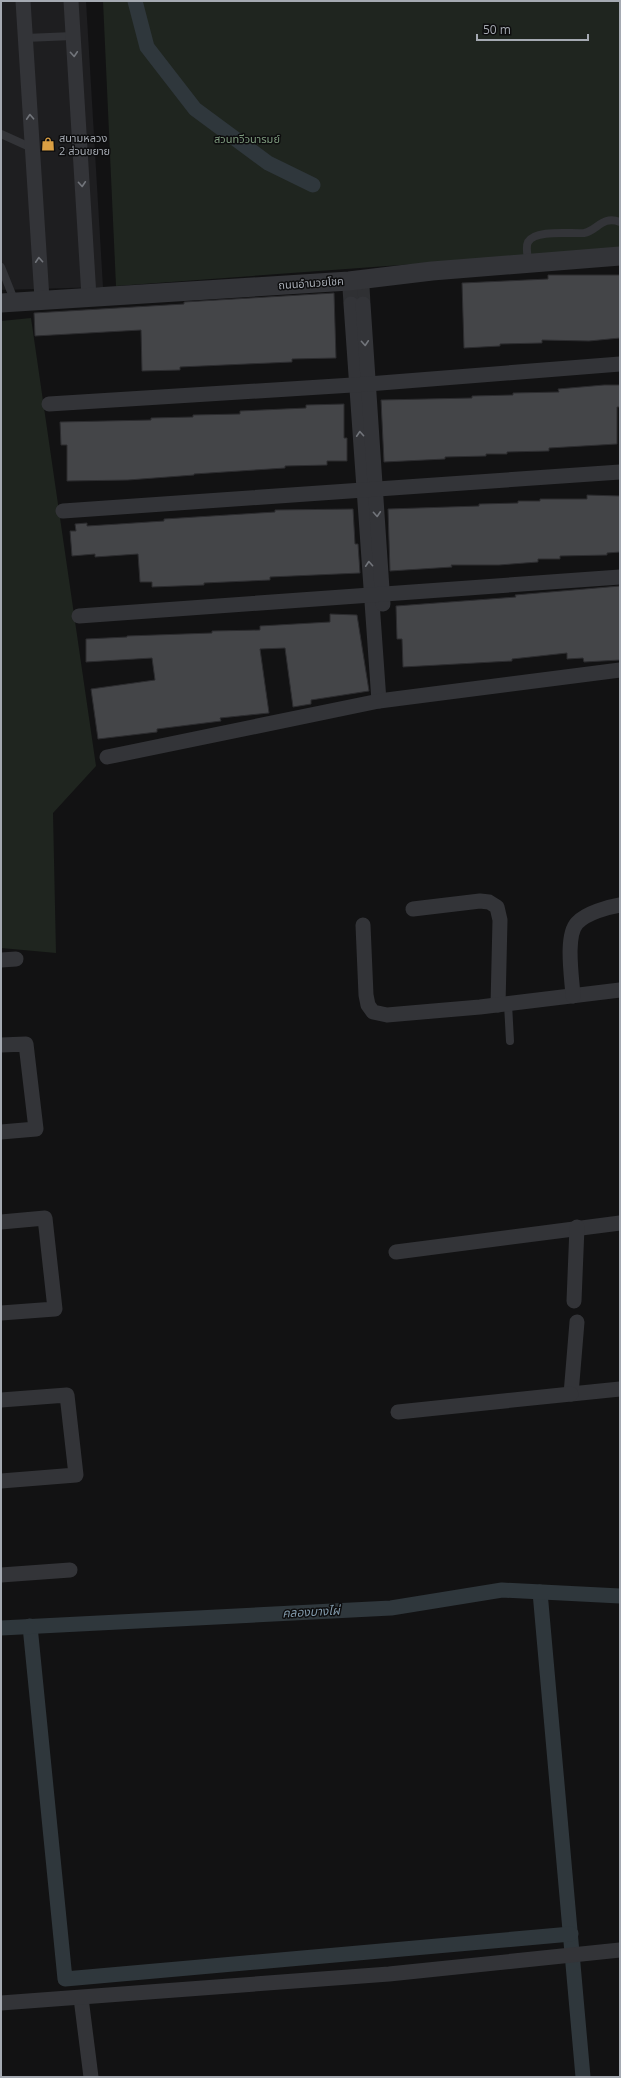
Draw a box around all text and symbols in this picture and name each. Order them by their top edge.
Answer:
scale bar [477,16,588,42]
text: 50 m [483,21,511,38]
one-way arrow [70,51,79,57]
one-way arrow [25,114,34,120]
place label: สนามหลวง 2 ส่วนขยาย [59,130,110,158]
park label: สวนทวีวนารมย์ [214,131,280,146]
shop icon: สนามหลวง 2 ส่วนขยาย [40,136,56,152]
one-way arrow [78,181,87,187]
one-way arrow [35,257,44,263]
street label: ถนนอำนวยโชค [278,273,344,292]
one-way arrow [361,340,370,346]
one-way arrow [356,431,365,437]
one-way arrow [372,511,381,517]
one-way arrow [365,561,374,567]
water label: คลองบางไผ่ [282,1601,342,1621]

